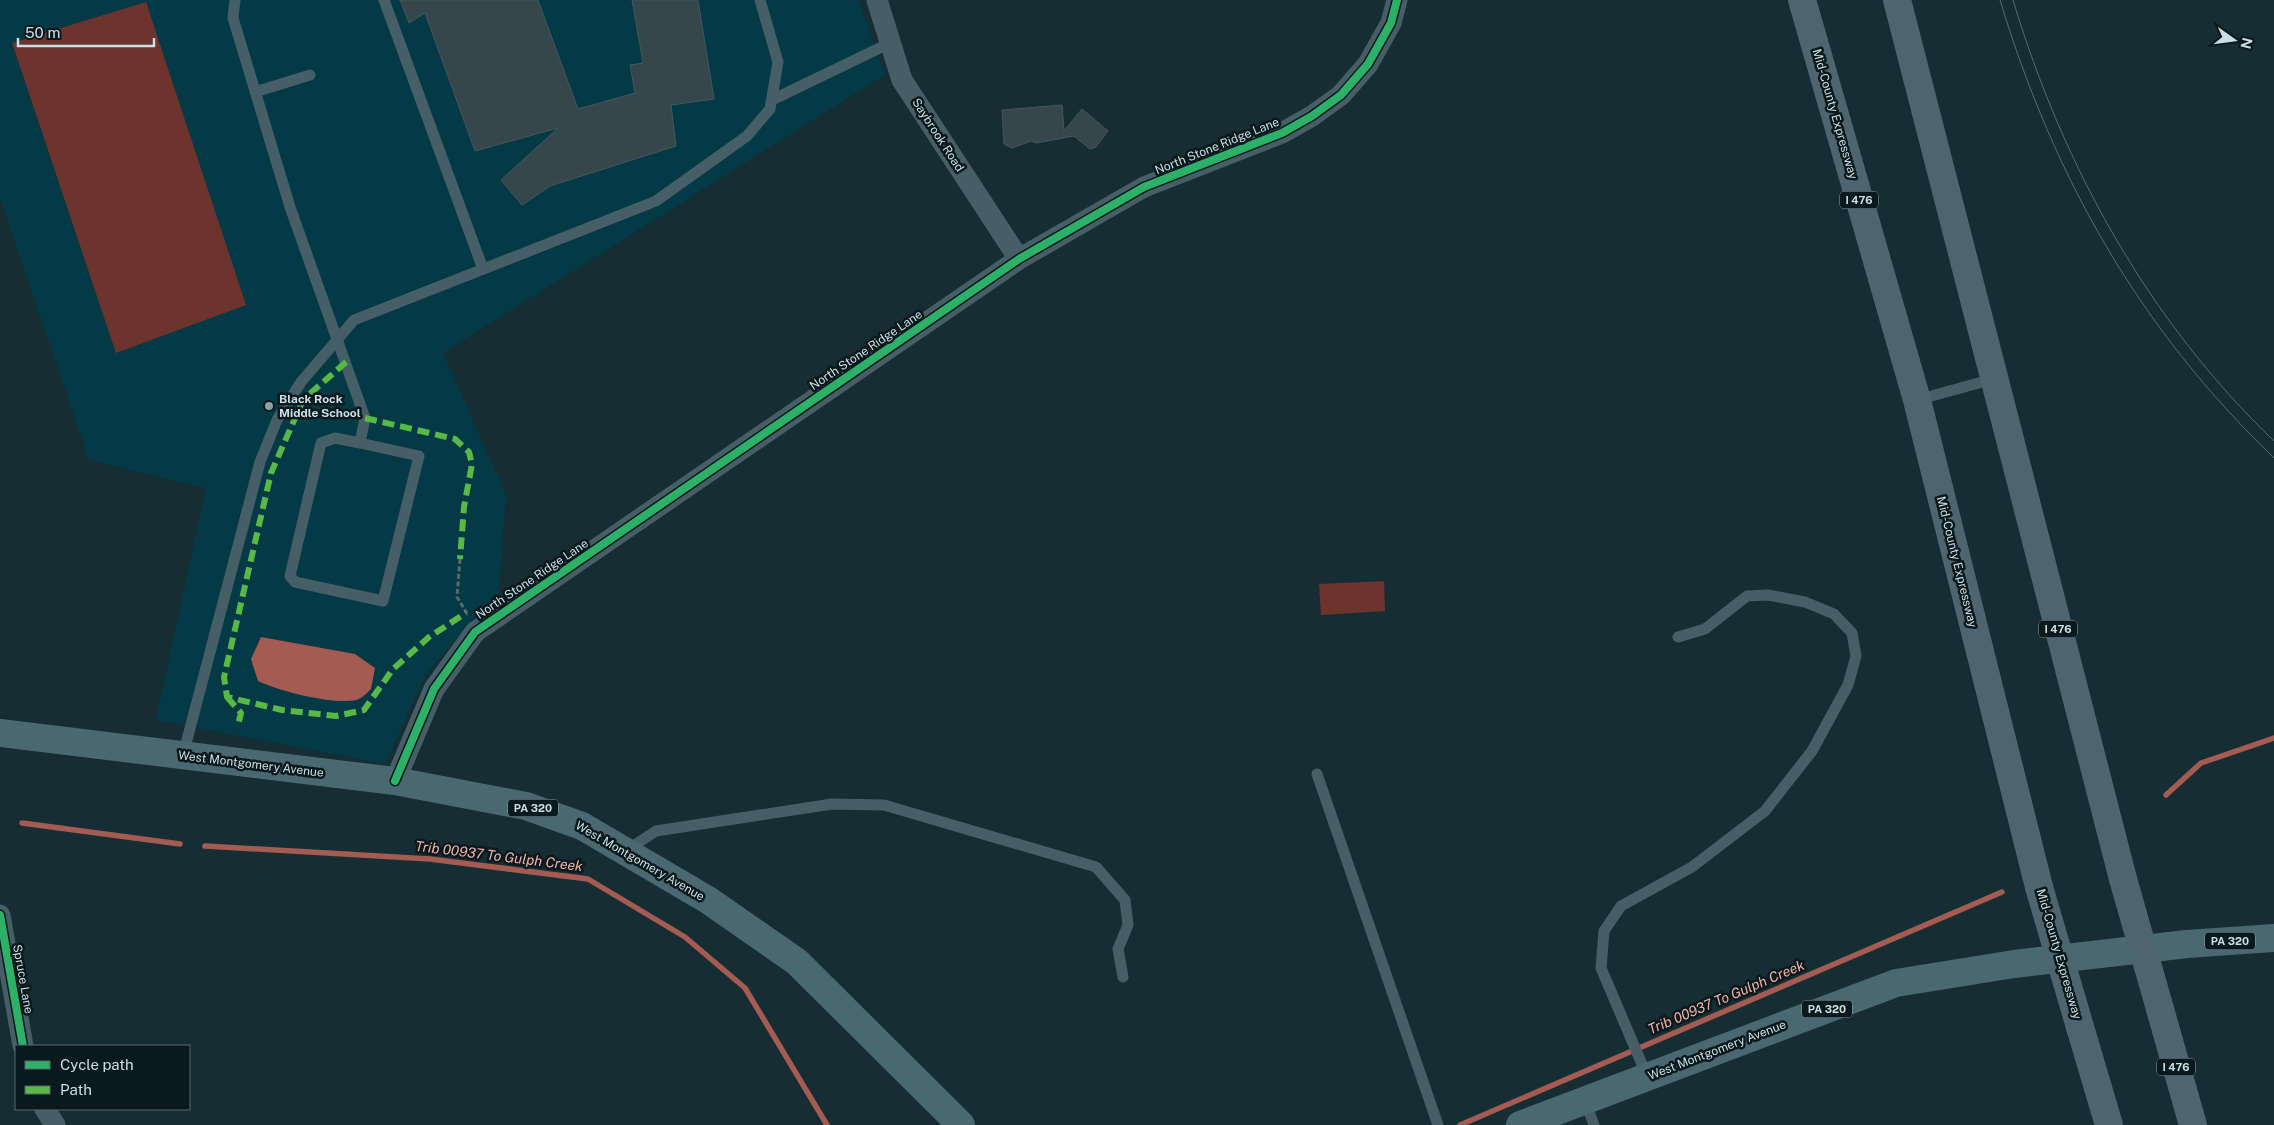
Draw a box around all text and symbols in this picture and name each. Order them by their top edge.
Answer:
scale bar [18,15,154,47]
north arrow [2209,15,2259,65]
text: 50 m [25,24,60,41]
text: N [2238,36,2256,50]
street label: Mid-County Expressway [1810,47,1860,181]
street label: Saybrook Road [909,96,967,174]
street label: North Stone Ridge Lane [1153,115,1281,177]
road number: I 476 [1840,192,1878,208]
street label: North Stone Ridge Lane [807,307,925,393]
place label: Black Rock Middle School [279,392,361,420]
marker: Black Rock Middle School [263,400,275,412]
street label: Mid-County Expressway [1934,495,1980,630]
street label: North Stone Ridge Lane [473,536,591,622]
road number: I 476 [2039,620,2077,638]
street label: West Montgomery Avenue [177,748,325,780]
road number: PA 320 [508,800,558,816]
street label: West Montgomery Avenue [573,818,707,904]
water label: Trib 00937 To Gulph Creek [414,838,584,874]
street label: Mid-County Expressway [2034,887,2084,1021]
road number: PA 320 [2205,932,2255,949]
street label: Spruce Lane [10,943,36,1015]
water label: Trib 00937 To Gulph Creek [1645,957,1807,1037]
road number: PA 320 [1802,1001,1852,1018]
street label: West Montgomery Avenue [1646,1017,1788,1083]
legend [15,1045,190,1110]
text: Cycle path [60,1056,134,1073]
road number: I 476 [2157,1058,2195,1076]
text: Path [60,1081,92,1098]

